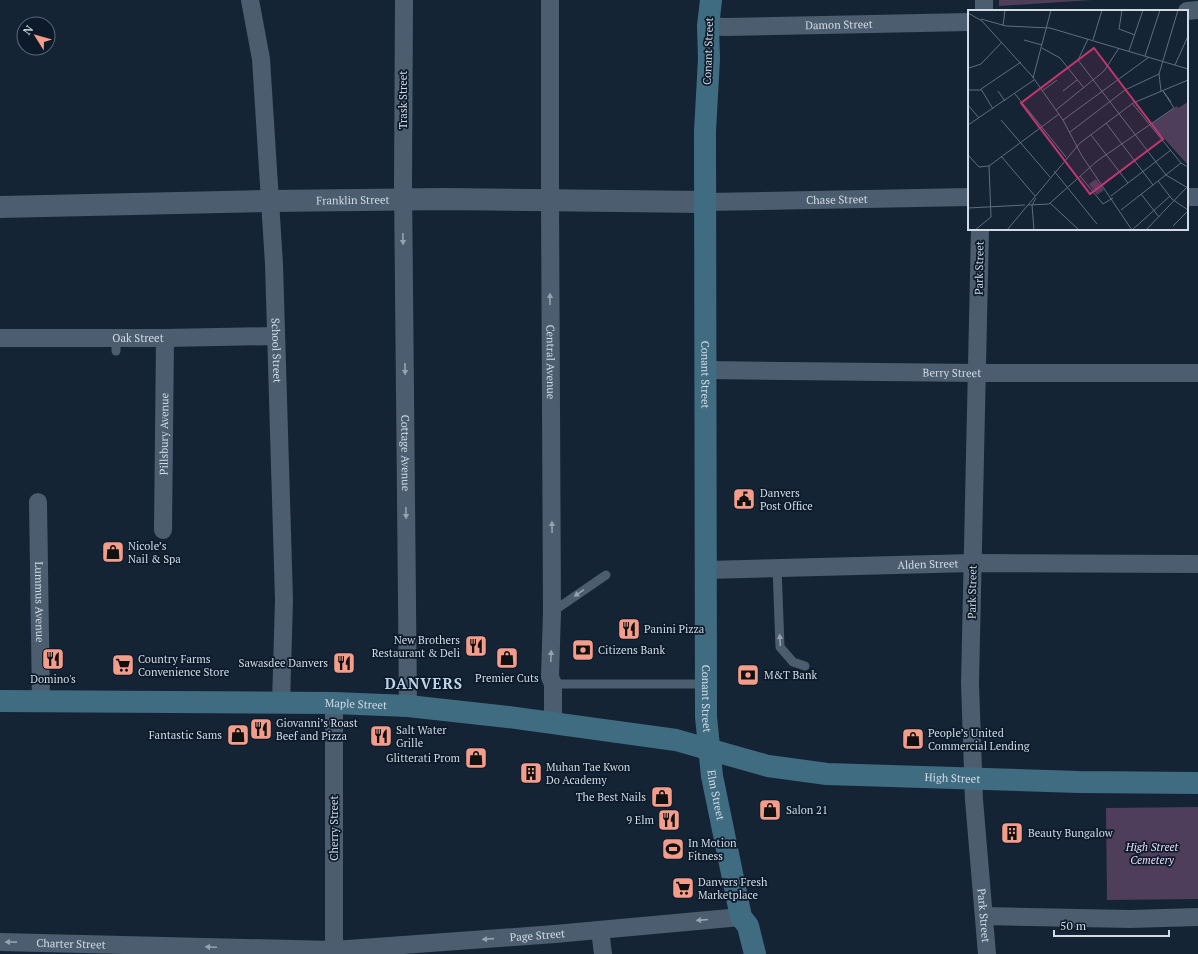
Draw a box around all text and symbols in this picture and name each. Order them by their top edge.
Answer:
inset map [968,10,1188,230]
north arrow [16,16,56,56]
street label: Conant Street [700,17,716,85]
street label: Damon Street [805,17,873,32]
text: N [20,22,37,38]
street label: Trask Street [396,71,410,129]
street label: Chase Street [806,192,868,207]
street label: Franklin Street [316,193,390,207]
one-way arrow [400,233,406,246]
street label: Park Street [972,241,986,295]
one-way arrow [547,292,553,305]
street label: School Street [269,318,285,383]
street label: Central Avenue [544,325,558,400]
street label: Oak Street [112,331,164,345]
street label: Conant Street [698,341,712,409]
one-way arrow [401,363,408,375]
street label: Berry Street [923,365,981,380]
street label: Pillsbury Avenue [157,392,171,475]
street label: Cottage Avenue [398,415,413,492]
public building icon: Danvers Post Office [731,486,757,512]
place label: Danvers Post Office [760,486,813,513]
one-way arrow [403,507,409,520]
one-way arrow [549,520,555,533]
shop icon: Nicole’s Nail & Spa [100,539,126,565]
place label: Nicole’s Nail & Spa [128,539,181,566]
street label: Alden Street [897,556,959,572]
street label: Lummus Avenue [32,561,47,643]
street label: Park Street [965,565,979,619]
one-way arrow [574,589,584,597]
restaurant icon: Panini Pizza [616,616,642,642]
place label: Panini Pizza [644,622,705,636]
place label: New Brothers Restaurant & Deli [372,633,460,660]
restaurant icon: New Brothers Restaurant & Deli [463,633,489,659]
one-way arrow [777,633,783,646]
bank icon: Citizens Bank [570,637,596,663]
place label: Citizens Bank [598,643,665,657]
shop icon: Premier Cuts [494,645,520,671]
restaurant icon: Domino's [40,646,66,672]
restaurant icon: Sawasdee Danvers [331,650,357,676]
one-way arrow [547,650,554,662]
supermarket icon: Country Farms Convenience Store [110,652,136,678]
place label: Country Farms Convenience Store [138,652,230,679]
place label: Sawasdee Danvers [239,656,328,670]
bank icon: M&T Bank [735,662,761,688]
street label: Conant Street [699,665,715,733]
place label: M&T Bank [764,668,817,682]
place label: Premier Cuts [475,671,539,685]
place label: Domino's [30,672,76,686]
district label: DANVERS [385,673,463,693]
street label: Maple Street [325,696,387,712]
restaurant icon: Giovanni’s Roast Beef and Pizza [248,716,274,742]
place label: Giovanni’s Roast Beef and Pizza [276,716,358,743]
shop icon: Fantastic Sams [225,722,251,748]
restaurant icon: Salt Water Grille [368,723,394,749]
place label: Salt Water Grille [396,723,447,750]
shop icon: People’s United Commercial Lending [900,726,926,752]
place label: People’s United Commercial Lending [928,726,1030,753]
place label: Fantastic Sams [149,728,222,742]
shop icon: Glitterati Prom [463,745,489,771]
place label: Glitterati Prom [386,751,461,765]
building icon: Muhan Tae Kwon Do Academy [518,760,544,786]
place label: Muhan Tae Kwon Do Academy [546,760,631,787]
street label: Elm Street [704,769,728,822]
street label: High Street [924,770,981,786]
shop icon: The Best Nails [649,784,675,810]
place label: The Best Nails [576,790,646,804]
street label: Cherry Street [327,795,341,861]
shop icon: Salon 21 [757,797,783,823]
place label: Salon 21 [786,803,828,817]
restaurant icon: 9 Elm [656,807,682,833]
place label: 9 Elm [626,813,654,827]
building icon: Beauty Bungalow [999,820,1025,846]
place label: Beauty Bungalow [1028,826,1114,840]
sports icon: In Motion Fitness [660,836,686,862]
place label: In Motion Fitness [688,836,737,863]
park label: High Street Cemetery [1125,840,1178,867]
supermarket icon: Danvers Fresh Marketplace [670,875,696,901]
place label: Danvers Fresh Marketplace [698,875,768,902]
street label: Park Street [974,888,993,943]
scale bar [1054,912,1169,938]
one-way arrow [696,917,708,924]
text: 50 m [1060,918,1087,933]
street label: Page Street [509,926,566,944]
one-way arrow [482,935,494,942]
street label: Charter Street [36,936,106,952]
one-way arrow [4,939,17,945]
one-way arrow [204,944,217,950]

